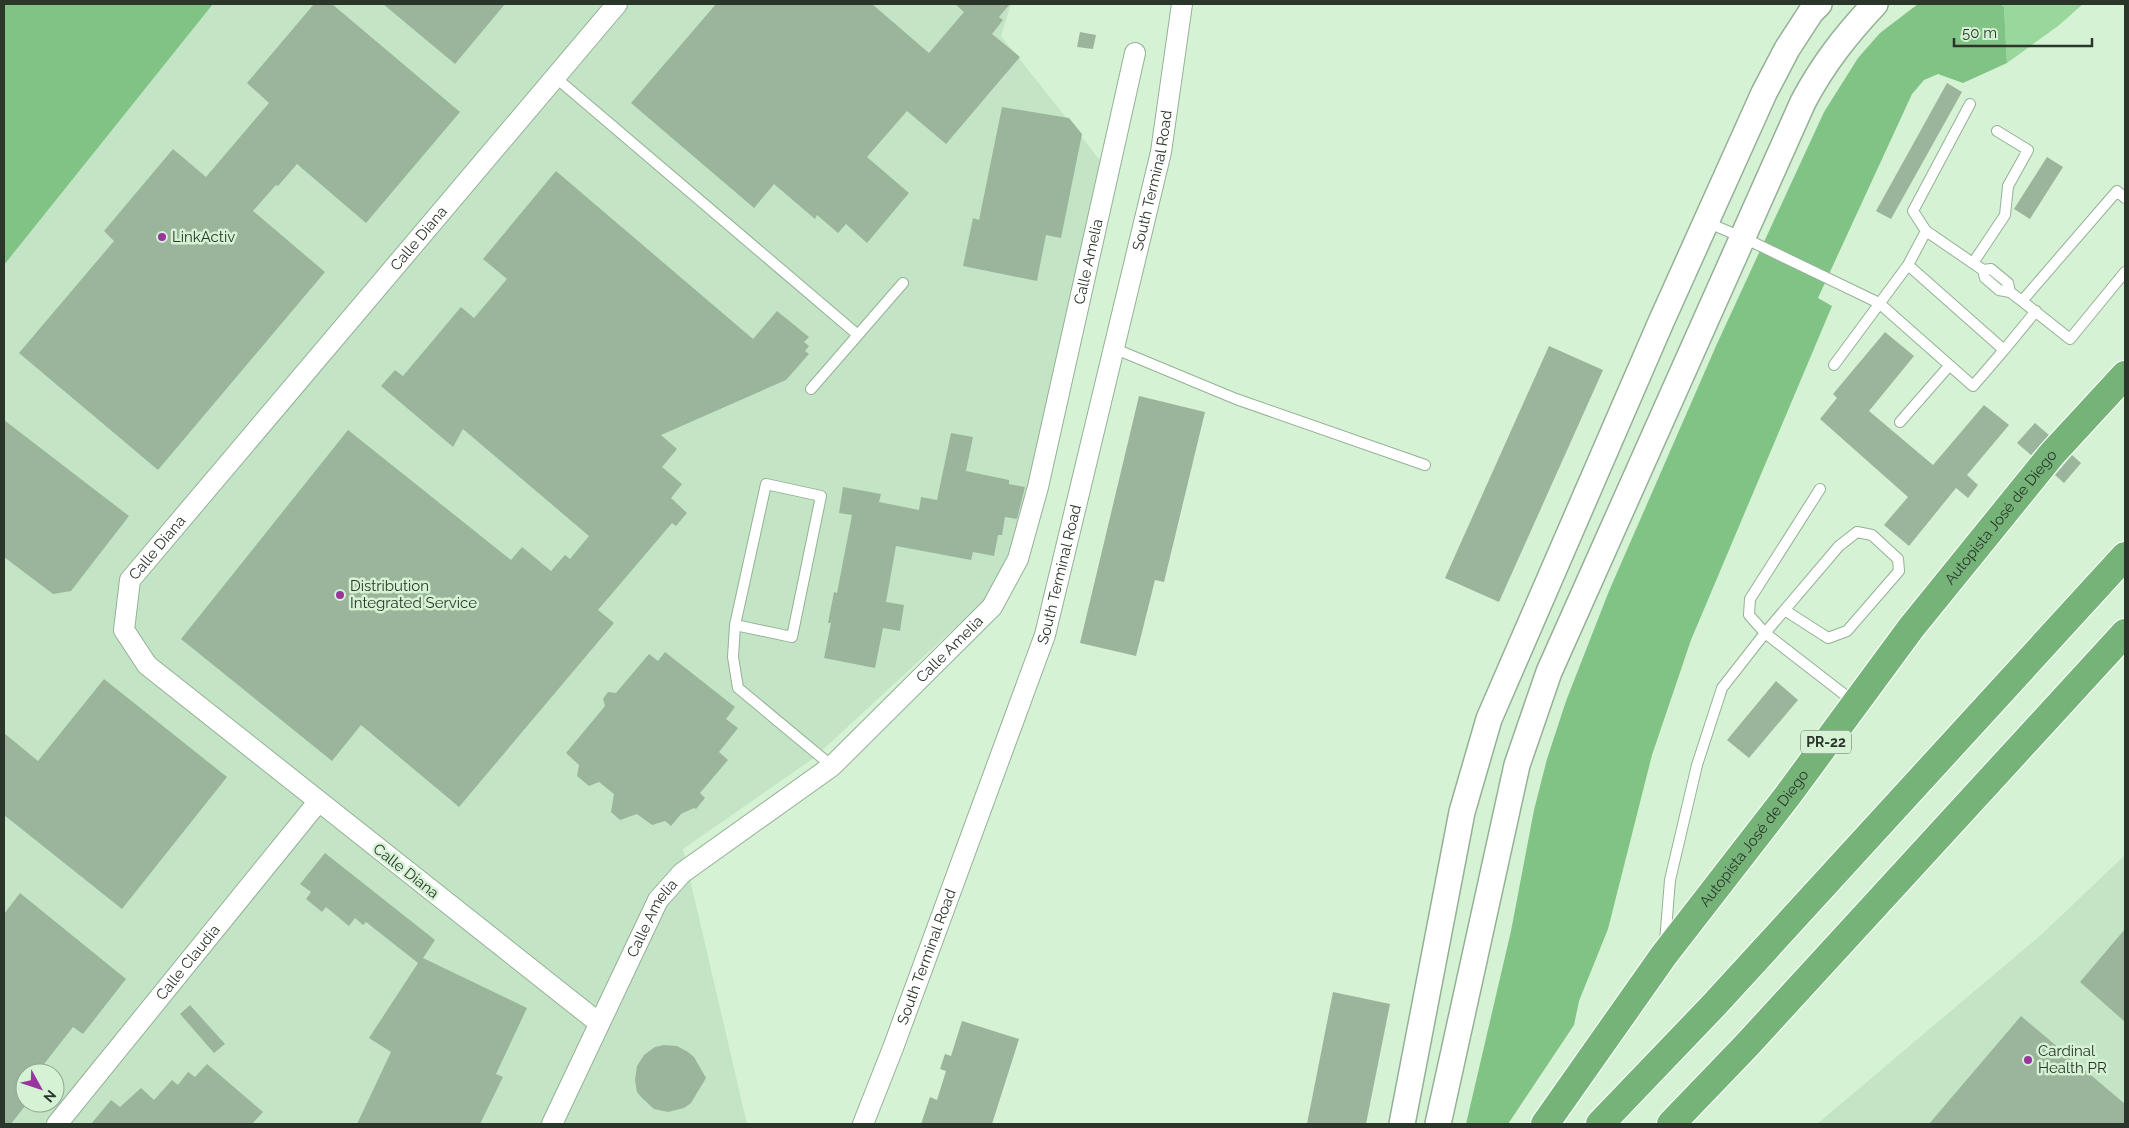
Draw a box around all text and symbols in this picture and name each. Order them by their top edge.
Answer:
scale bar [1954,15,2092,47]
text: 50 m [1962,24,1997,42]
street label: South Terminal Road [1129,109,1176,252]
street label: Calle Diana [387,203,451,274]
street label: Calle Amelia [1070,217,1107,306]
place label: LinkActiv [172,228,235,246]
marker: LinkActiv [156,231,168,243]
street label: Autopista José de Diego [1941,446,2061,588]
street label: South Terminal Road [1033,503,1085,647]
street label: Calle Diana [125,512,189,584]
place label: Distribution Integrated Service [350,577,477,612]
marker: Distribution Integrated Service [334,589,346,601]
street label: Calle Amelia [912,612,987,686]
road number: PR-22 [1801,730,1851,754]
street label: Autopista José de Diego [1696,766,1812,911]
street label: Calle Diana [370,840,442,902]
street label: Calle Amelia [623,876,681,960]
street label: South Terminal Road [893,886,960,1027]
street label: Calle Claudia [152,921,224,1004]
place label: Cardinal Health PR [2038,1042,2107,1077]
marker: Cardinal Health PR [2022,1054,2034,1066]
north arrow [15,1063,65,1113]
text: N [40,1087,60,1106]

